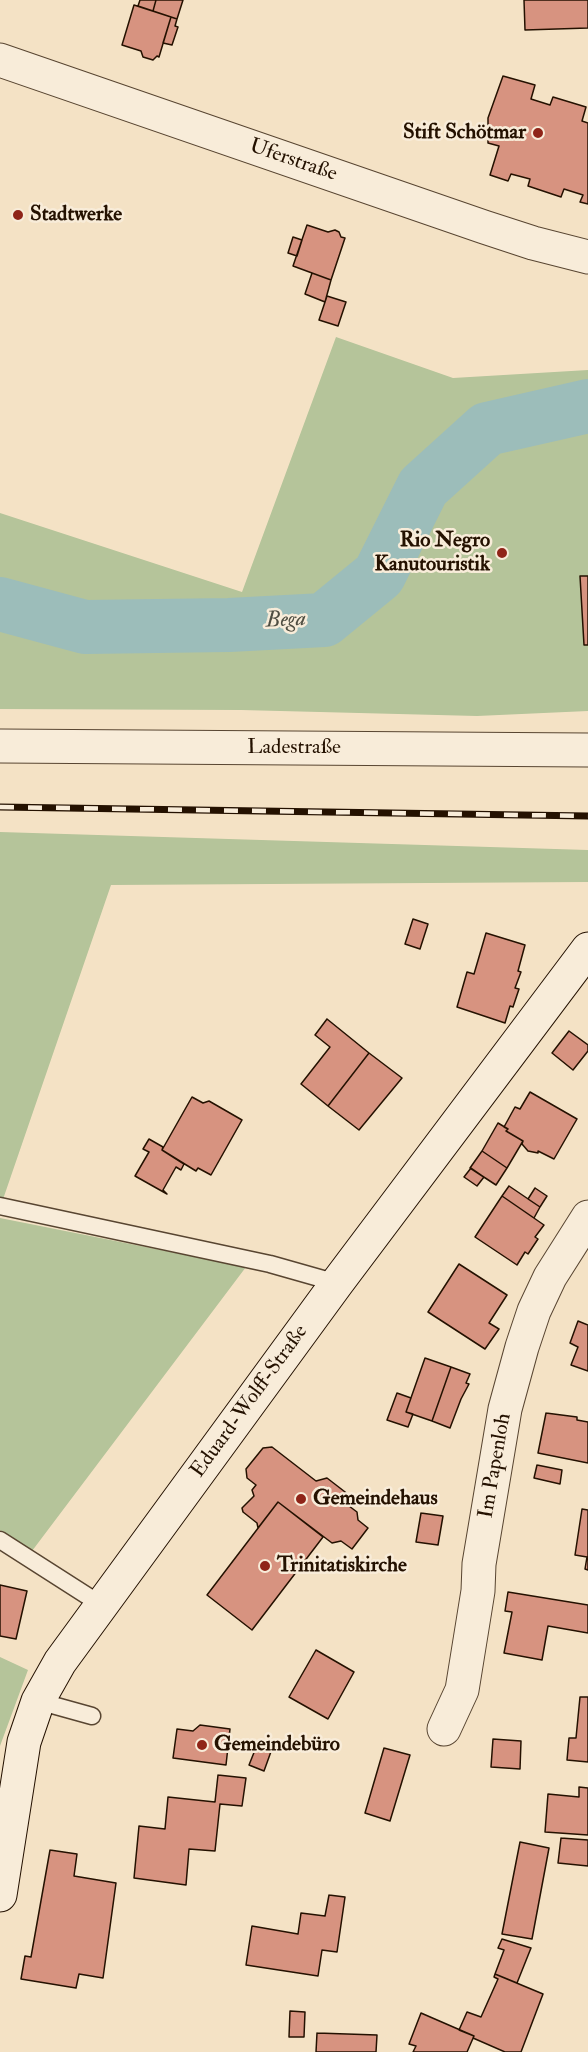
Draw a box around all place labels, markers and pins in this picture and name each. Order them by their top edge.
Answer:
place label: Stift Schötmar [403,120,526,146]
marker: Stift Schötmar [531,126,545,140]
place label: Stadtwerke [30,202,122,228]
marker: Stadtwerke [11,208,25,222]
place label: Rio Negro Kanutouristik [374,528,490,578]
marker: Rio Negro Kanutouristik [495,546,509,560]
place label: Gemeindehaus [313,1486,438,1512]
marker: Gemeindehaus [294,1492,308,1506]
place label: Trinitatiskirche [277,1553,407,1579]
marker: Trinitatiskirche [258,1559,272,1573]
place label: Gemeindebüro [214,1732,340,1758]
marker: Gemeindebüro [195,1738,209,1752]

